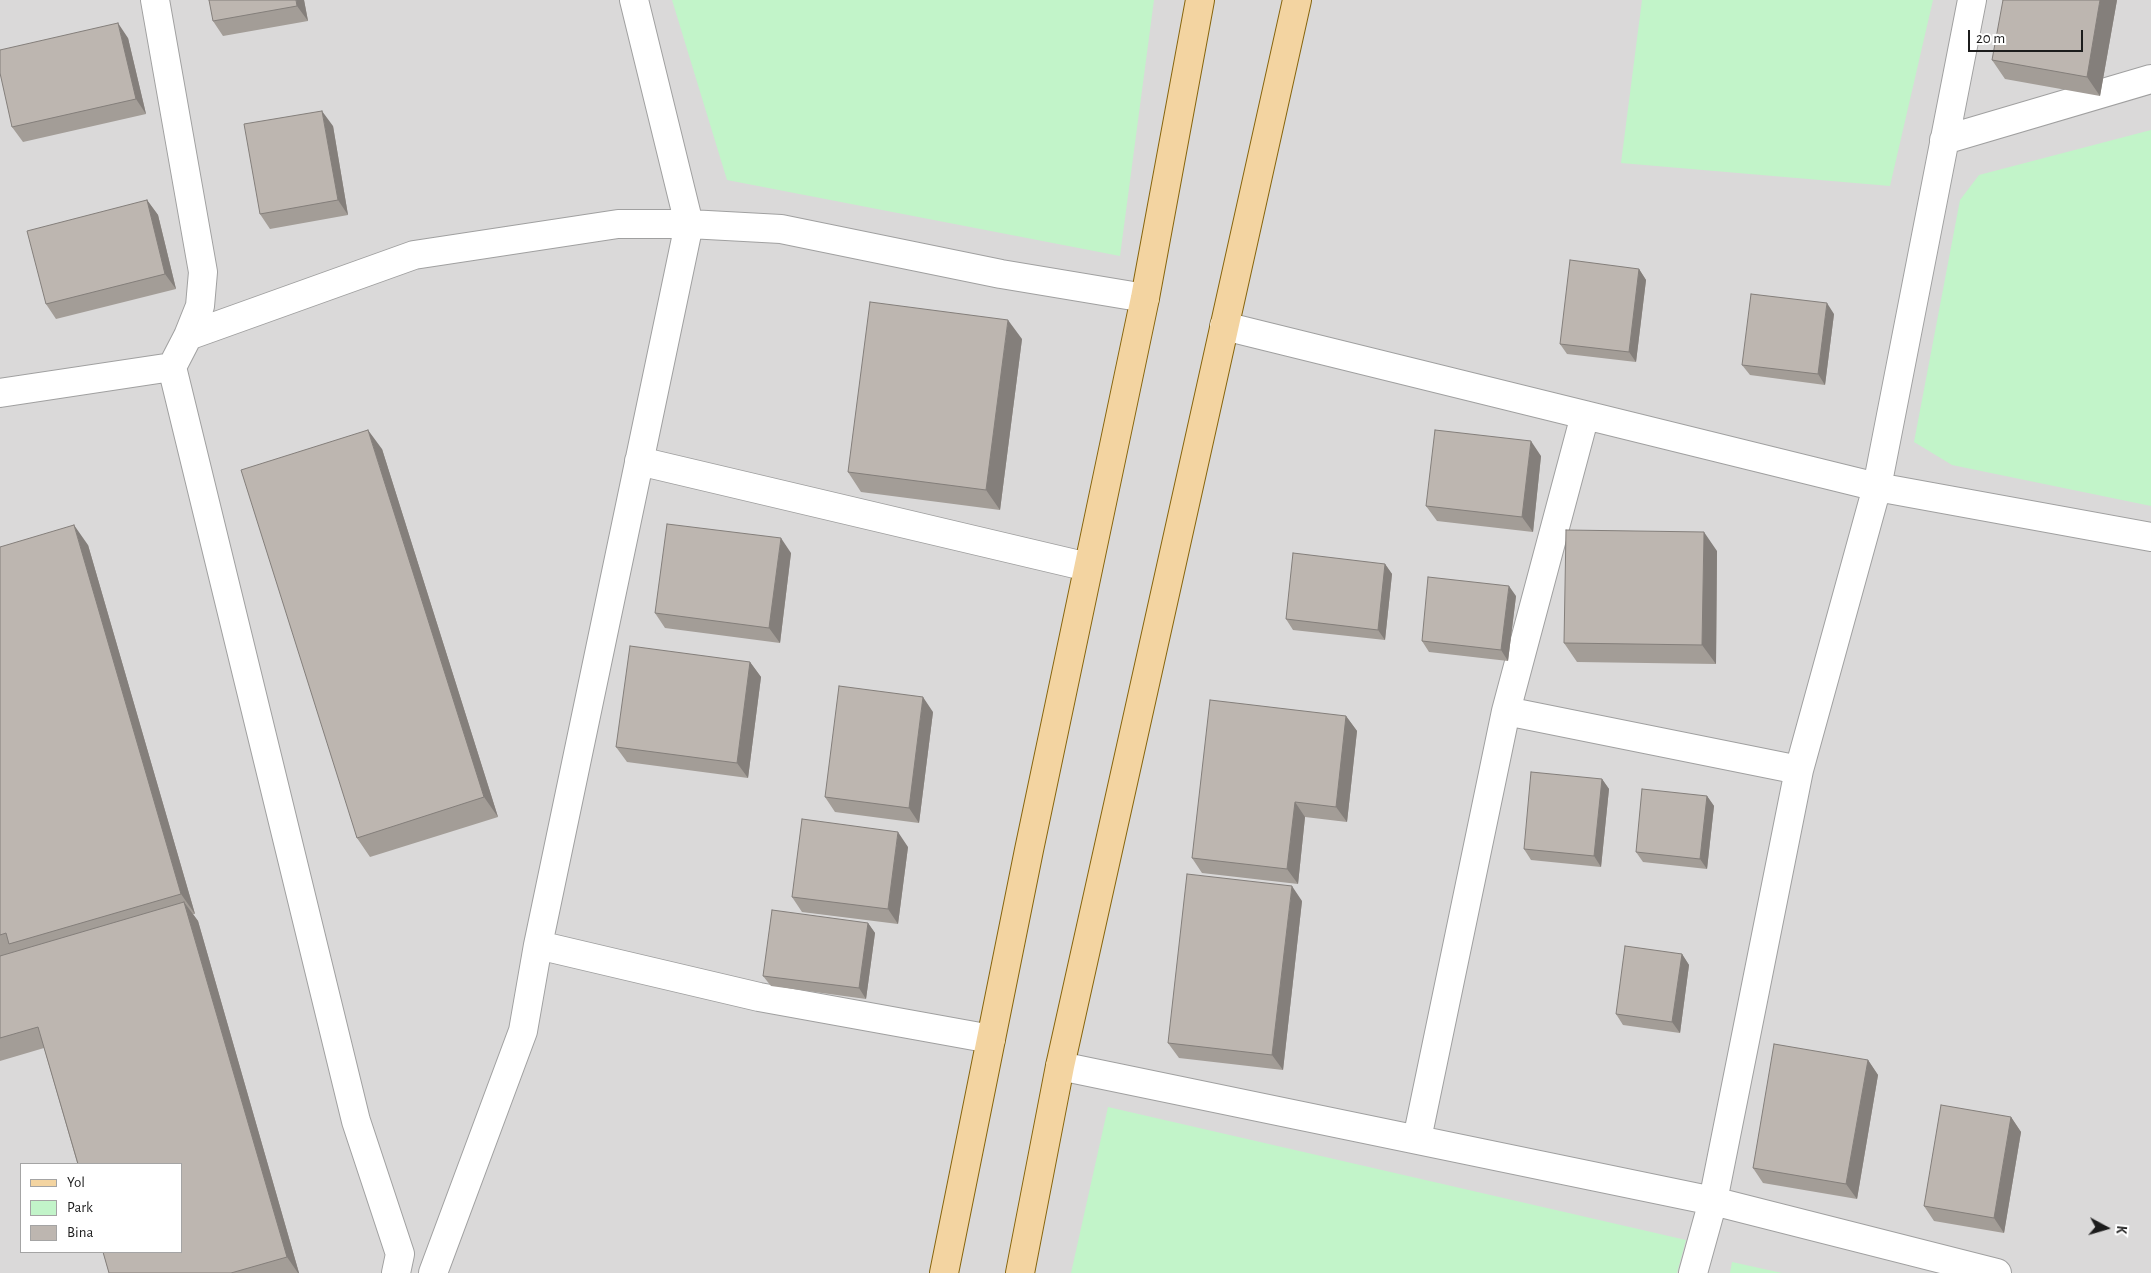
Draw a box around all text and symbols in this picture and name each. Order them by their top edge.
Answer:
scale bar [1971,20,2086,52]
text: 20 m [1976,31,2005,46]
legend [20,1163,182,1253]
text: Yol [67,1175,85,1190]
text: Park [67,1200,93,1215]
north arrow [2081,1203,2131,1253]
text: Bina [67,1225,93,1240]
text: K [2114,1225,2128,1234]

